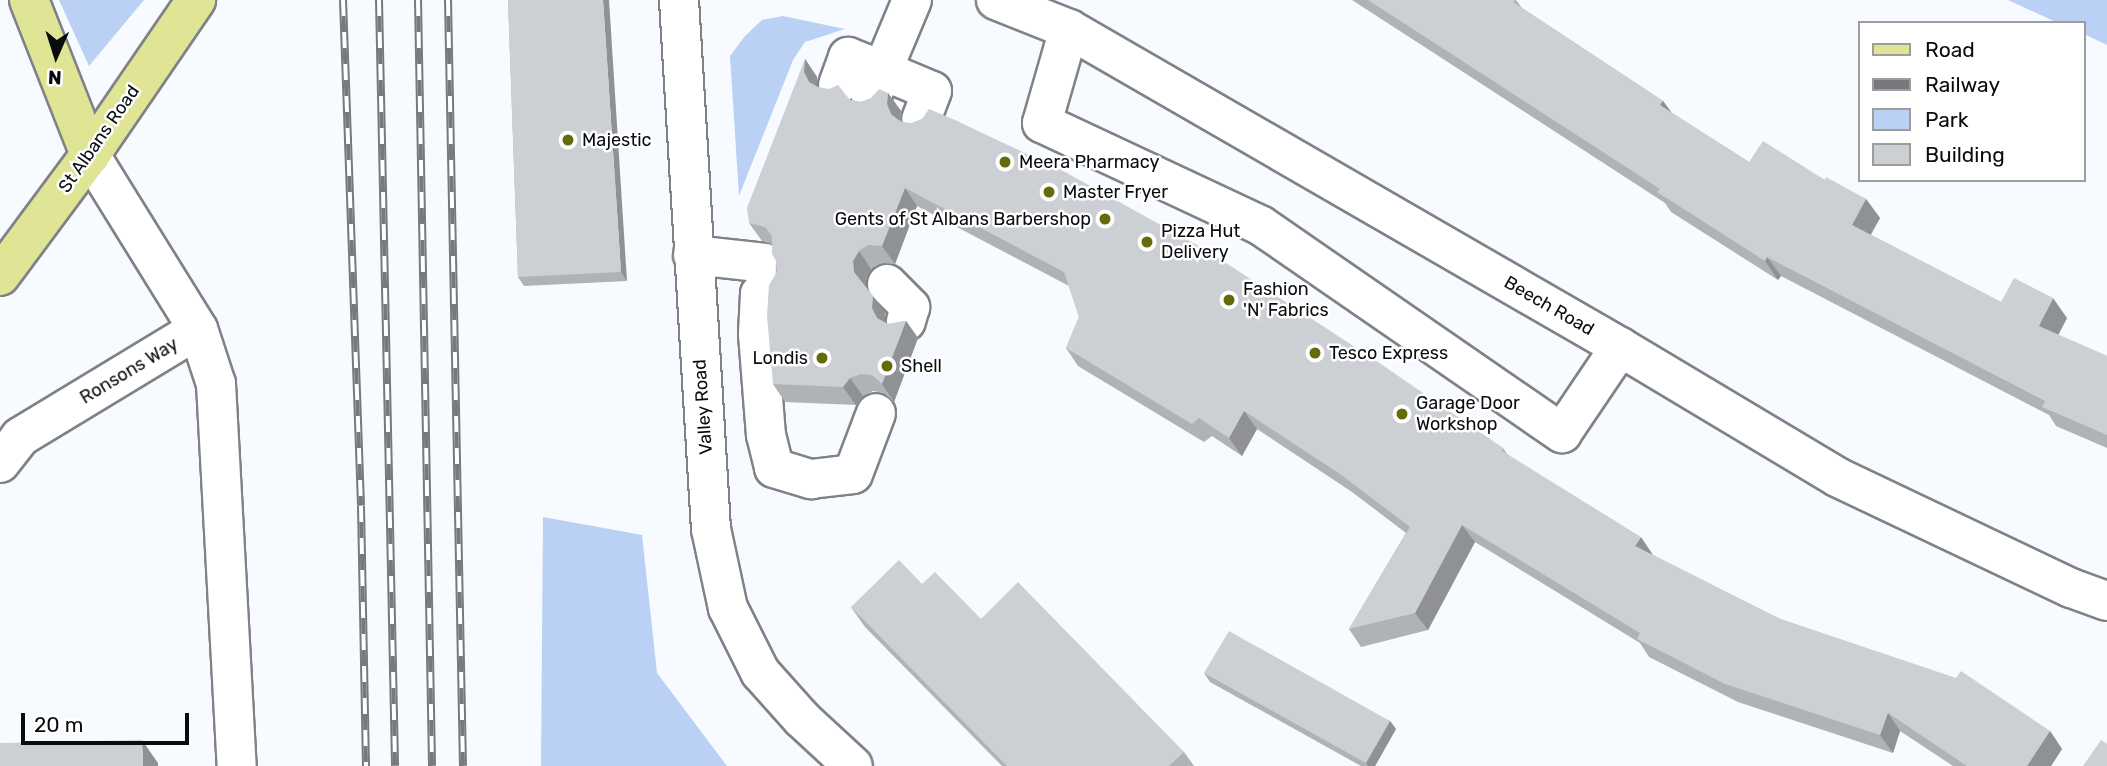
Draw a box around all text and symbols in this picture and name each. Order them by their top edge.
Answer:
north arrow [21,21,91,91]
legend [1858,21,2086,182]
text: Road [1925,37,1975,62]
text: N [47,66,62,89]
text: Railway [1925,72,2000,97]
street label: St Albans Road [54,81,144,197]
text: Park [1925,107,1969,132]
place label: Majestic [582,129,652,151]
marker: Majestic [560,132,576,148]
text: Building [1925,142,2005,167]
place label: Meera Pharmacy [1019,151,1159,173]
marker: Meera Pharmacy [997,154,1013,170]
place label: Master Fryer [1063,181,1168,203]
marker: Master Fryer [1041,184,1057,200]
place label: Gents of St Albans Barbershop [834,208,1091,230]
marker: Gents of St Albans Barbershop [1097,211,1113,227]
place label: Pizza Hut Delivery [1161,221,1240,264]
marker: Pizza Hut Delivery [1139,234,1155,250]
street label: Beech Road [1500,272,1598,340]
place label: Fashion 'N' Fabrics [1243,279,1329,322]
marker: Fashion 'N' Fabrics [1221,292,1237,308]
street label: Ronsons Way [76,333,182,409]
place label: Tesco Express [1329,342,1448,364]
marker: Tesco Express [1307,345,1323,361]
place label: Londis [753,347,808,369]
marker: Londis [814,350,830,366]
place label: Shell [901,355,942,377]
street label: Valley Road [689,358,717,456]
marker: Shell [879,358,895,374]
place label: Garage Door Workshop [1416,393,1520,436]
marker: Garage Door Workshop [1394,406,1410,422]
scale bar [24,700,192,744]
text: 20 m [34,712,83,737]

